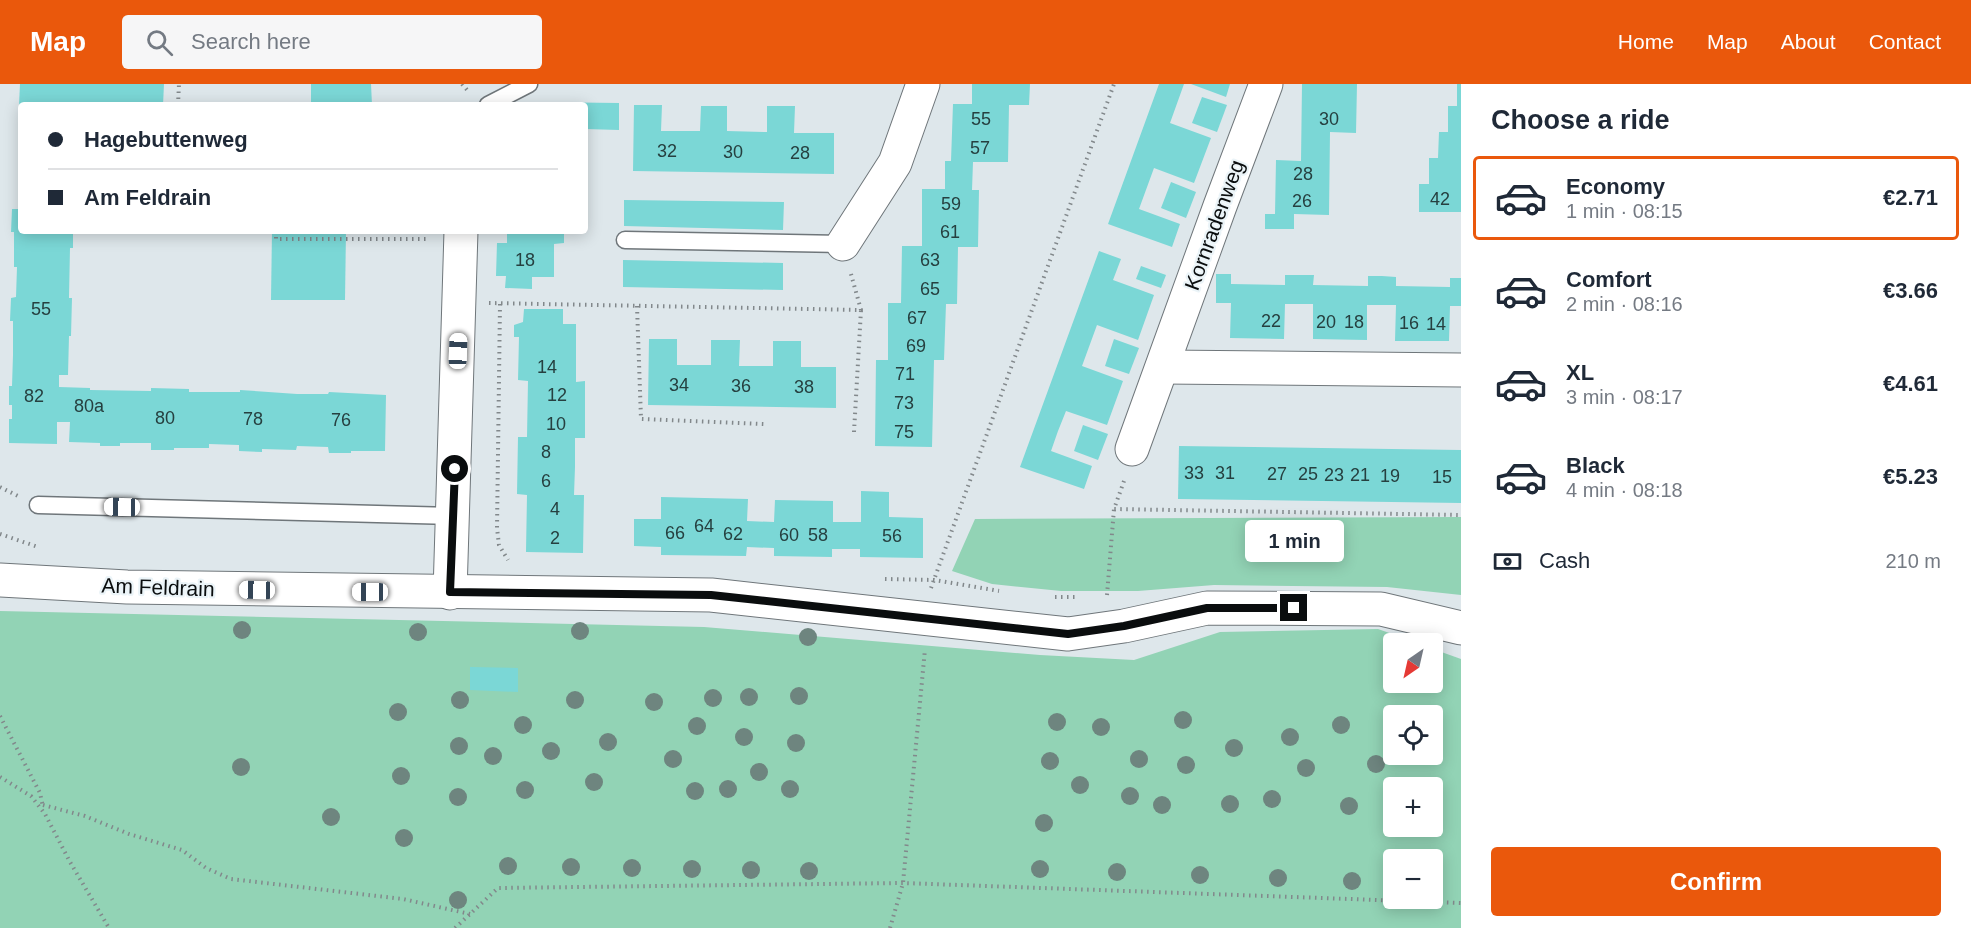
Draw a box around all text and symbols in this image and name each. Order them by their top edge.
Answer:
search box [122,15,542,69]
text: Map [30,26,86,57]
icon: search [143,26,176,59]
text: Search here [191,29,311,54]
text: Home [1618,30,1674,53]
text: Map [1707,30,1748,53]
text: About [1781,30,1836,53]
text: Contact [1869,30,1941,53]
text: Choose a ride [1491,105,1670,135]
house number: 55 [971,109,991,129]
house number: 30 [1319,109,1339,129]
text: Hagebuttenweg [84,127,248,152]
house number: 57 [970,138,990,158]
house number: 32 [657,141,677,161]
house number: 30 [723,142,743,162]
house number: 28 [790,143,810,163]
street label: Kornradenweg [1180,157,1248,293]
house number: 28 [1293,164,1313,184]
icon: car [1494,171,1548,225]
text: Economy [1566,174,1665,199]
text: Am Feldrain [84,185,211,210]
text: €2.71 [1883,185,1938,210]
house number: 42 [1430,189,1450,209]
house number: 26 [1292,191,1312,211]
house number: 59 [941,194,961,214]
text: 1 min · 08:15 [1566,200,1683,222]
house number: 61 [940,222,960,242]
house number: 18 [515,250,535,270]
house number: 63 [920,250,940,270]
icon: car [1494,264,1548,318]
text: Comfort [1566,267,1652,292]
text: €3.66 [1883,278,1938,303]
house number: 65 [920,279,940,299]
text: 2 min · 08:16 [1566,293,1683,315]
house number: 55 [31,299,51,319]
house number: 67 [907,308,927,328]
house number: 22 [1261,311,1281,331]
house number: 20 [1316,312,1336,332]
house number: 18 [1344,312,1364,332]
house number: 16 [1399,313,1419,333]
house number: 14 [1426,314,1446,334]
car [448,333,468,369]
house number: 69 [906,336,926,356]
house number: 14 [537,357,557,377]
icon: car [1494,357,1548,411]
text: XL [1566,360,1594,385]
house number: 71 [895,364,915,384]
text: €4.61 [1883,371,1938,396]
house number: 34 [669,375,689,395]
house number: 36 [731,376,751,396]
house number: 38 [794,377,814,397]
house number: 12 [547,385,567,405]
house number: 82 [24,386,44,406]
text: 3 min · 08:17 [1566,386,1683,408]
house number: 73 [894,393,914,413]
house number: 80a [74,396,105,416]
house number: 80 [155,408,175,428]
house number: 78 [243,409,263,429]
house number: 76 [331,410,351,430]
house number: 10 [546,414,566,434]
house number: 75 [894,422,914,442]
house number: 8 [541,442,551,462]
icon: car [1494,450,1548,504]
text: Black [1566,453,1625,478]
route start [441,455,468,482]
house number: 33 [1184,463,1204,483]
house number: 31 [1215,463,1235,483]
house number: 27 [1267,464,1287,484]
house number: 25 [1298,464,1318,484]
text: €5.23 [1883,464,1938,489]
house number: 23 [1324,465,1344,485]
house number: 21 [1350,465,1370,485]
house number: 19 [1380,466,1400,486]
house number: 15 [1432,467,1452,487]
house number: 6 [541,471,551,491]
text: 4 min · 08:18 [1566,479,1683,501]
car [104,498,140,516]
house number: 4 [550,499,560,519]
house number: 64 [694,516,714,536]
callout: 1 min [1244,521,1344,563]
house number: 66 [665,523,685,543]
house number: 62 [723,524,743,544]
house number: 60 [779,525,799,545]
house number: 58 [808,525,828,545]
house number: 56 [882,526,902,546]
house number: 2 [550,528,560,548]
text: 1 min [1268,530,1321,552]
icon: cash [1491,545,1524,578]
text: Cash [1539,548,1590,573]
text: 210 m [1885,550,1941,572]
street label: Am Feldrain [101,574,215,600]
car [239,581,275,599]
car [352,583,388,601]
route end [1280,594,1307,621]
north arrow [1383,633,1443,693]
map controls [1383,633,1443,909]
button: locate [1383,705,1443,765]
button: + [1383,777,1443,837]
button: Confirm [1491,847,1941,916]
button: − [1383,849,1443,909]

